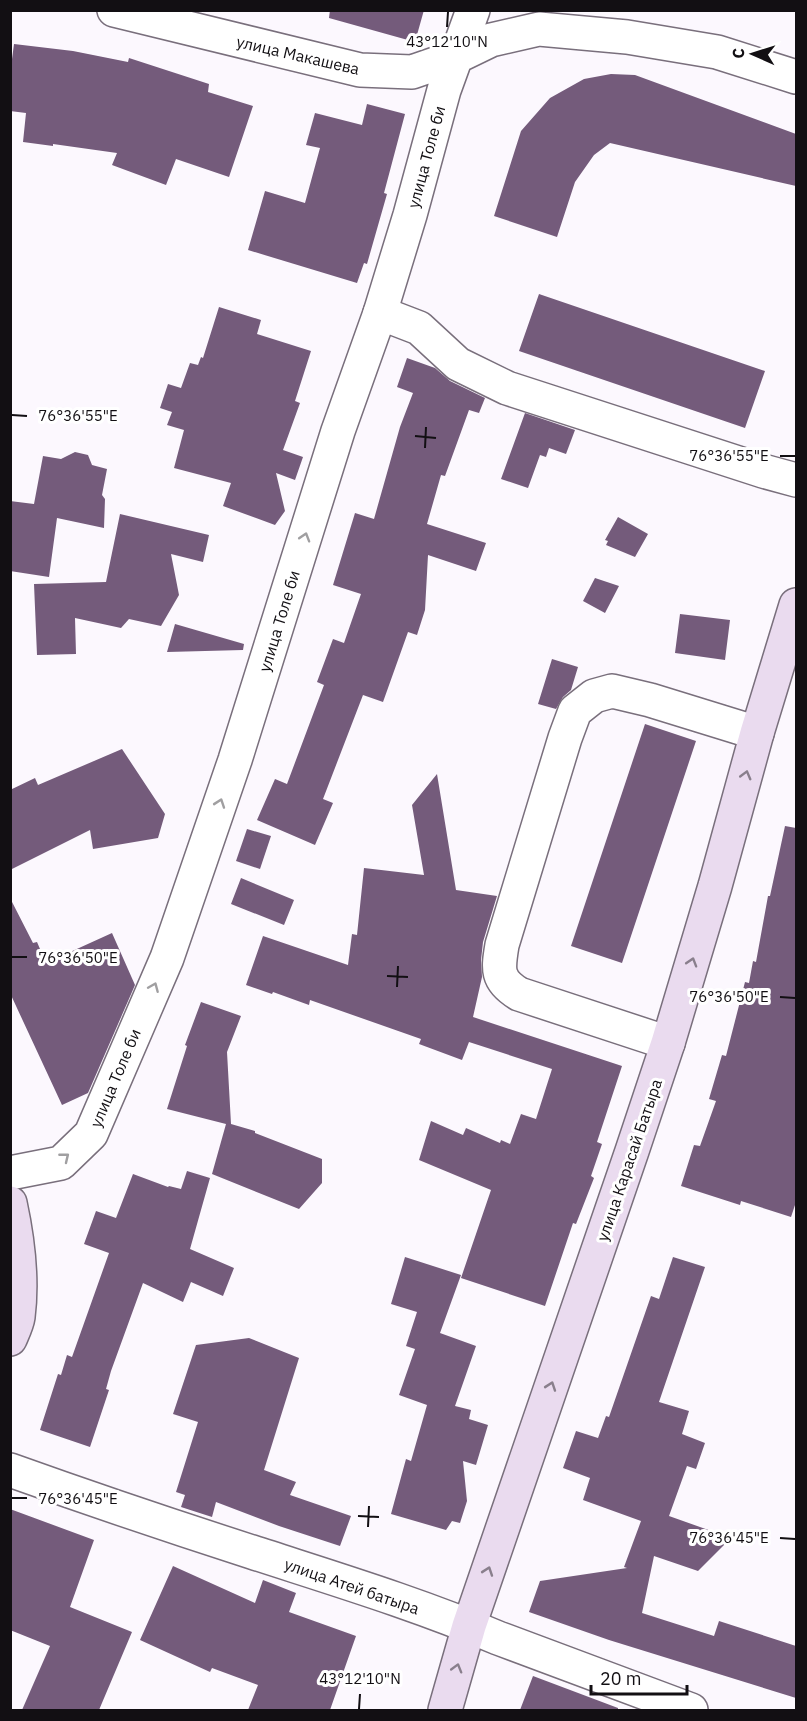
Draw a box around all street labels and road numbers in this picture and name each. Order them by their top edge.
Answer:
street label: улица Макашева [234,31,362,79]
street label: улица Толе би [403,104,449,210]
street label: улица Толе би [254,568,304,674]
street label: улица Толе би [85,1026,145,1130]
street label: улица Карасай Батыра [592,1076,666,1244]
street label: улица Атей батыра [282,1554,422,1619]

